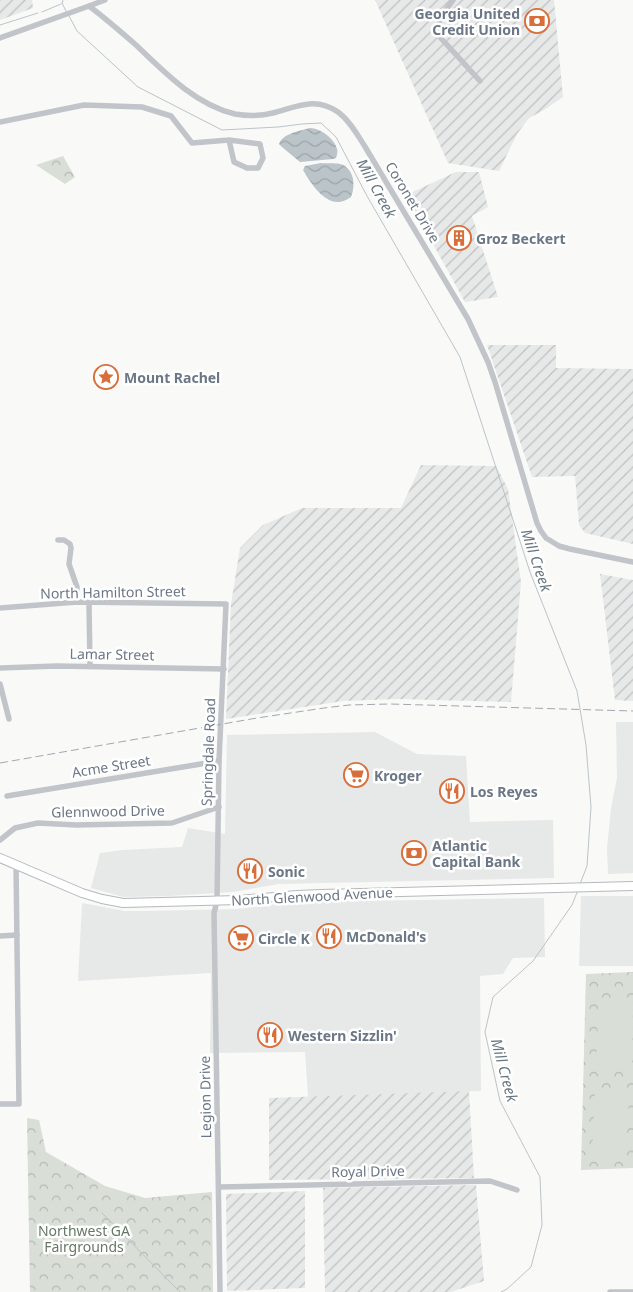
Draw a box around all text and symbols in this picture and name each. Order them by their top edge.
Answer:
place label: Georgia United Credit Union [414,4,520,39]
bank icon: Georgia United Credit Union [524,8,550,34]
water label: Mill Creek [352,155,402,222]
street label: Coronet Drive [381,158,445,246]
building icon: Groz Beckert [446,225,472,251]
place label: Groz Beckert [476,229,566,248]
place icon: Mount Rachel [93,364,119,390]
place label: Mount Rachel [124,368,220,387]
water label: Mill Creek [517,526,557,595]
street label: North Hamilton Street [40,581,186,603]
street label: Lamar Street [70,644,154,664]
street label: Springdale Road [197,698,219,806]
street label: Acme Street [70,750,152,782]
supermarket icon: Kroger [343,762,369,788]
place label: Kroger [374,766,422,785]
restaurant icon: Los Reyes [439,778,465,804]
place label: Los Reyes [470,782,538,801]
street label: Glennwood Drive [51,801,165,821]
place label: Atlantic Capital Bank [432,836,520,871]
bank icon: Atlantic Capital Bank [401,840,427,866]
restaurant icon: Sonic [237,858,263,884]
place label: Sonic [268,862,305,881]
street label: North Glenwood Avenue [231,882,393,910]
restaurant icon: McDonald's [316,923,342,949]
supermarket icon: Circle K [228,925,254,951]
place label: McDonald's [346,927,426,946]
place label: Circle K [258,929,311,948]
restaurant icon: Western Sizzlin' [257,1022,283,1048]
place label: Western Sizzlin' [288,1026,397,1045]
water label: Mill Creek [487,1036,523,1105]
street label: Legion Drive [195,1055,215,1139]
street label: Royal Drive [331,1161,405,1181]
park label: Northwest GA Fairgrounds [38,1221,130,1256]

